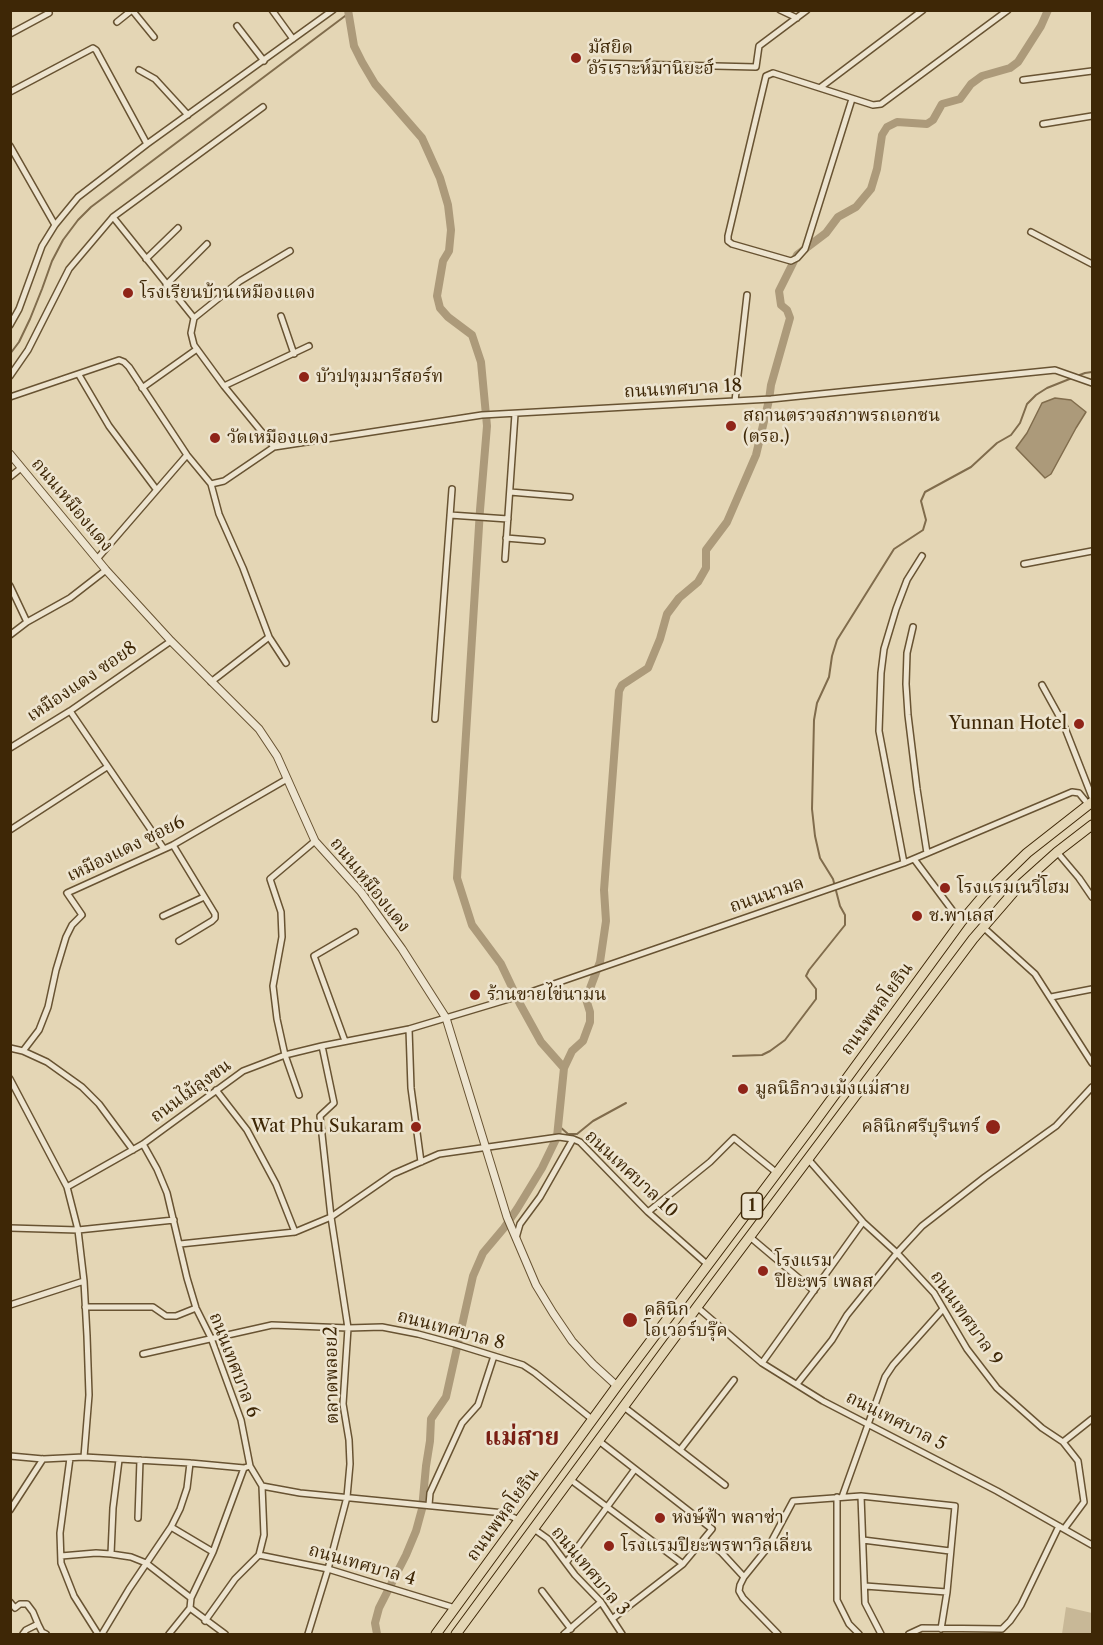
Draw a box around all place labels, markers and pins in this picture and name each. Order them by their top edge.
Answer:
place label: มัสยิด อัรเราะห์มานิยะฮ์ [588,37,714,80]
marker: มัสยิด อัรเราะห์มานิยะฮ์ [569,51,583,65]
place label: โรงเรียนบ้านเหมืองแดง [140,282,315,304]
marker: โรงเรียนบ้านเหมืองแดง [121,286,135,300]
place label: บัวปทุมมารีสอร์ท [316,366,443,388]
marker: บัวปทุมมารีสอร์ท [297,370,311,384]
place label: สถานตรวจสภาพรถเอกชน (ตรอ.) [743,405,940,448]
marker: สถานตรวจสภาพรถเอกชน (ตรอ.) [724,419,738,433]
place label: วัดเหมืองแดง [227,427,329,449]
marker: วัดเหมืองแดง [208,431,222,445]
place label: Yunnan Hotel [949,713,1067,735]
marker: Yunnan Hotel [1072,717,1086,731]
place label: โรงแรมเนวี่โฮม [957,877,1070,899]
marker: โรงแรมเนวี่โฮม [938,881,952,895]
place label: ช.พาเลส [929,905,994,927]
marker: ช.พาเลส [910,909,924,923]
place label: ร้านขายไข่นามน [487,984,606,1006]
marker: ร้านขายไข่นามน [468,988,482,1002]
place label: มูลนิธิกวงเม้งแม่สาย [755,1078,910,1100]
marker: มูลนิธิกวงเม้งแม่สาย [736,1082,750,1096]
place label: Wat Phu Sukaram [251,1116,404,1138]
place label: คลินิกศรีบุรินทร์ [862,1116,980,1138]
marker: คลินิกศรีบุรินทร์ [984,1118,1002,1136]
marker: Wat Phu Sukaram [409,1120,423,1134]
place label: โรงแรม ปิยะพร เพลส [775,1250,873,1292]
marker: โรงแรม ปิยะพร เพลส [756,1264,770,1278]
place label: คลินิก โอเวอร์บรุ๊ค [644,1299,728,1342]
marker: คลินิก โอเวอร์บรุ๊ค [621,1311,639,1329]
place label: หงษ์ฟ้า พลาซ่า [672,1507,784,1529]
marker: หงษ์ฟ้า พลาซ่า [653,1511,667,1525]
place label: โรงแรมปิยะพรพาวิลเลี่ยน [621,1535,812,1557]
marker: โรงแรมปิยะพรพาวิลเลี่ยน [602,1539,616,1553]

